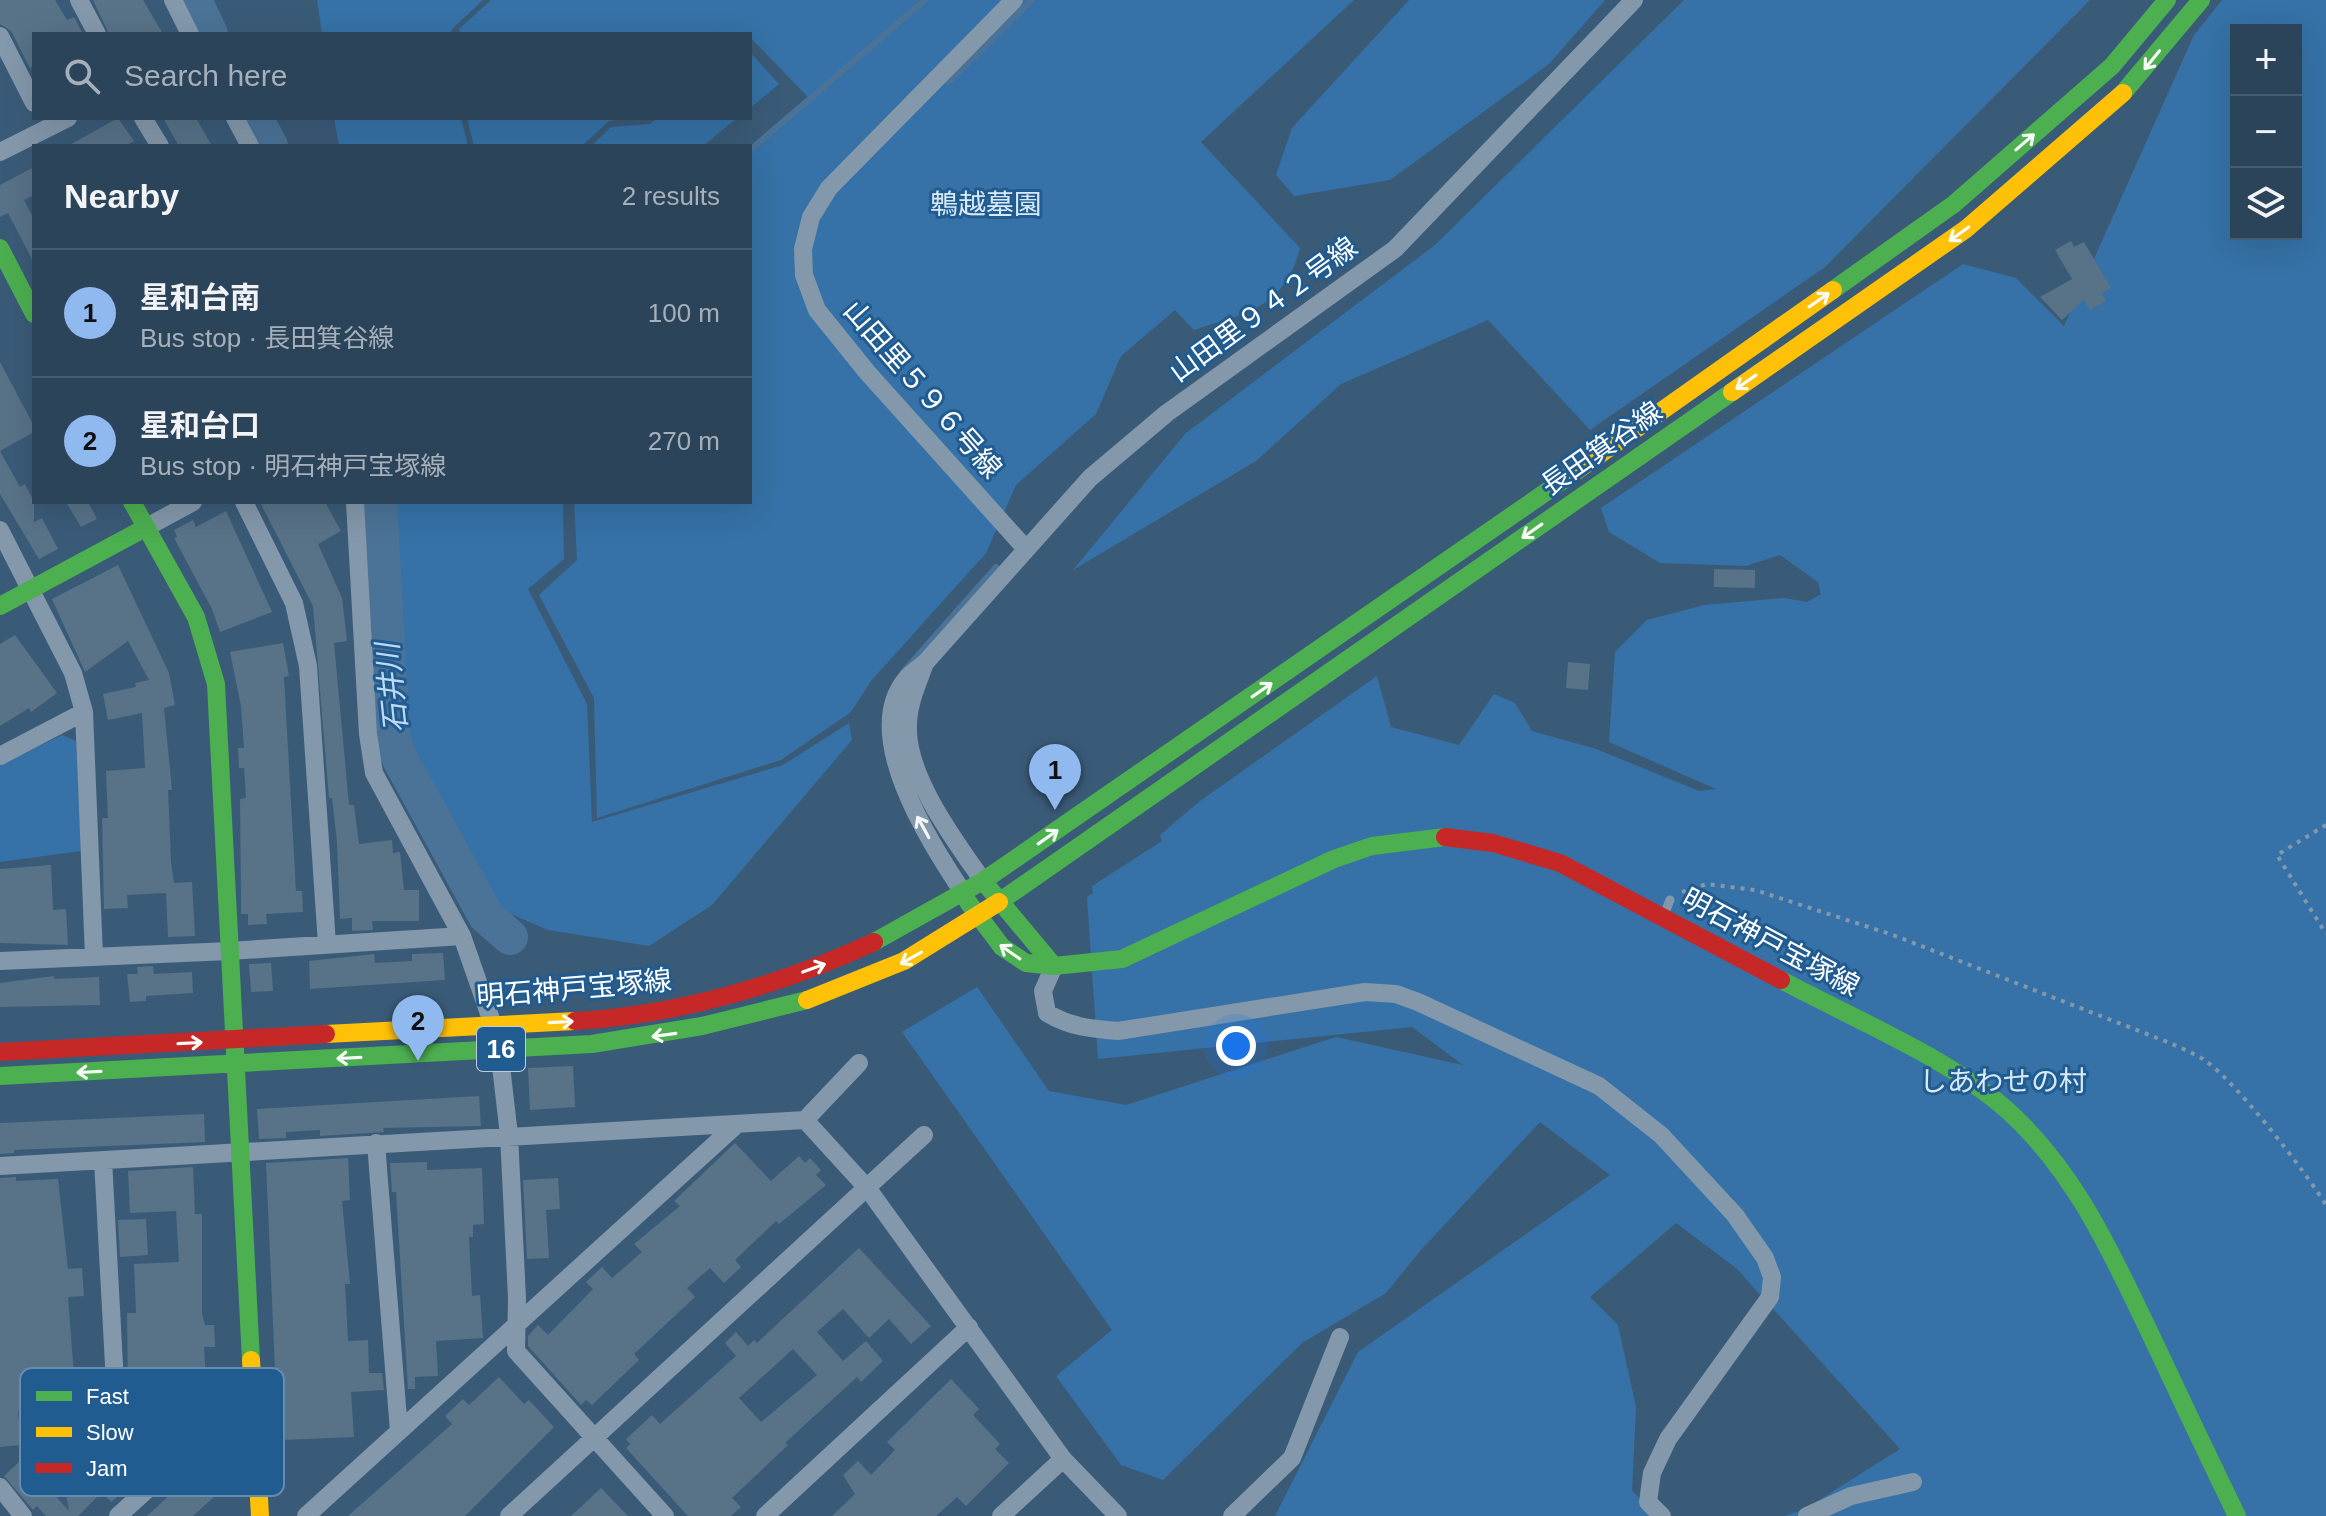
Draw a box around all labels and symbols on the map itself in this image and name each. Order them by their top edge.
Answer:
one-way arrow [2143,50,2161,70]
one-way arrow [2014,133,2035,151]
park label: 鵯越墓園 [930,189,1042,220]
one-way arrow [1949,225,1970,242]
street label: 山田里９４２号線 [1164,231,1363,388]
one-way arrow [1807,292,1829,308]
street label: 山田里５９６号線 [837,295,1008,484]
one-way arrow [1735,374,1757,390]
street label: 長田箕谷線 [1535,396,1668,501]
one-way arrow [1522,523,1544,539]
water label: 石井川 [370,639,413,735]
one-way arrow [1250,682,1272,698]
pin: 1 [1029,744,1081,810]
one-way arrow [915,816,931,839]
one-way arrow [1036,829,1058,845]
street label: 明石神戸宝塚線 [1677,883,1865,1002]
one-way arrow [1000,944,1022,960]
one-way arrow [899,950,923,966]
one-way arrow [801,960,826,974]
street label: 明石神戸宝塚線 [475,965,673,1012]
pin: 2 [392,995,444,1061]
one-way arrow [547,1014,574,1029]
your location [1216,1026,1256,1066]
road number: 16 [477,1027,525,1071]
one-way arrow [651,1027,678,1042]
one-way arrow [176,1035,203,1050]
one-way arrow [336,1051,363,1066]
one-way arrow [76,1065,103,1080]
park label: しあわせの村 [1919,1066,2087,1097]
legend [20,1368,284,1496]
text: Fast [86,1384,129,1409]
text: Slow [86,1420,134,1445]
text: Jam [86,1456,128,1481]

